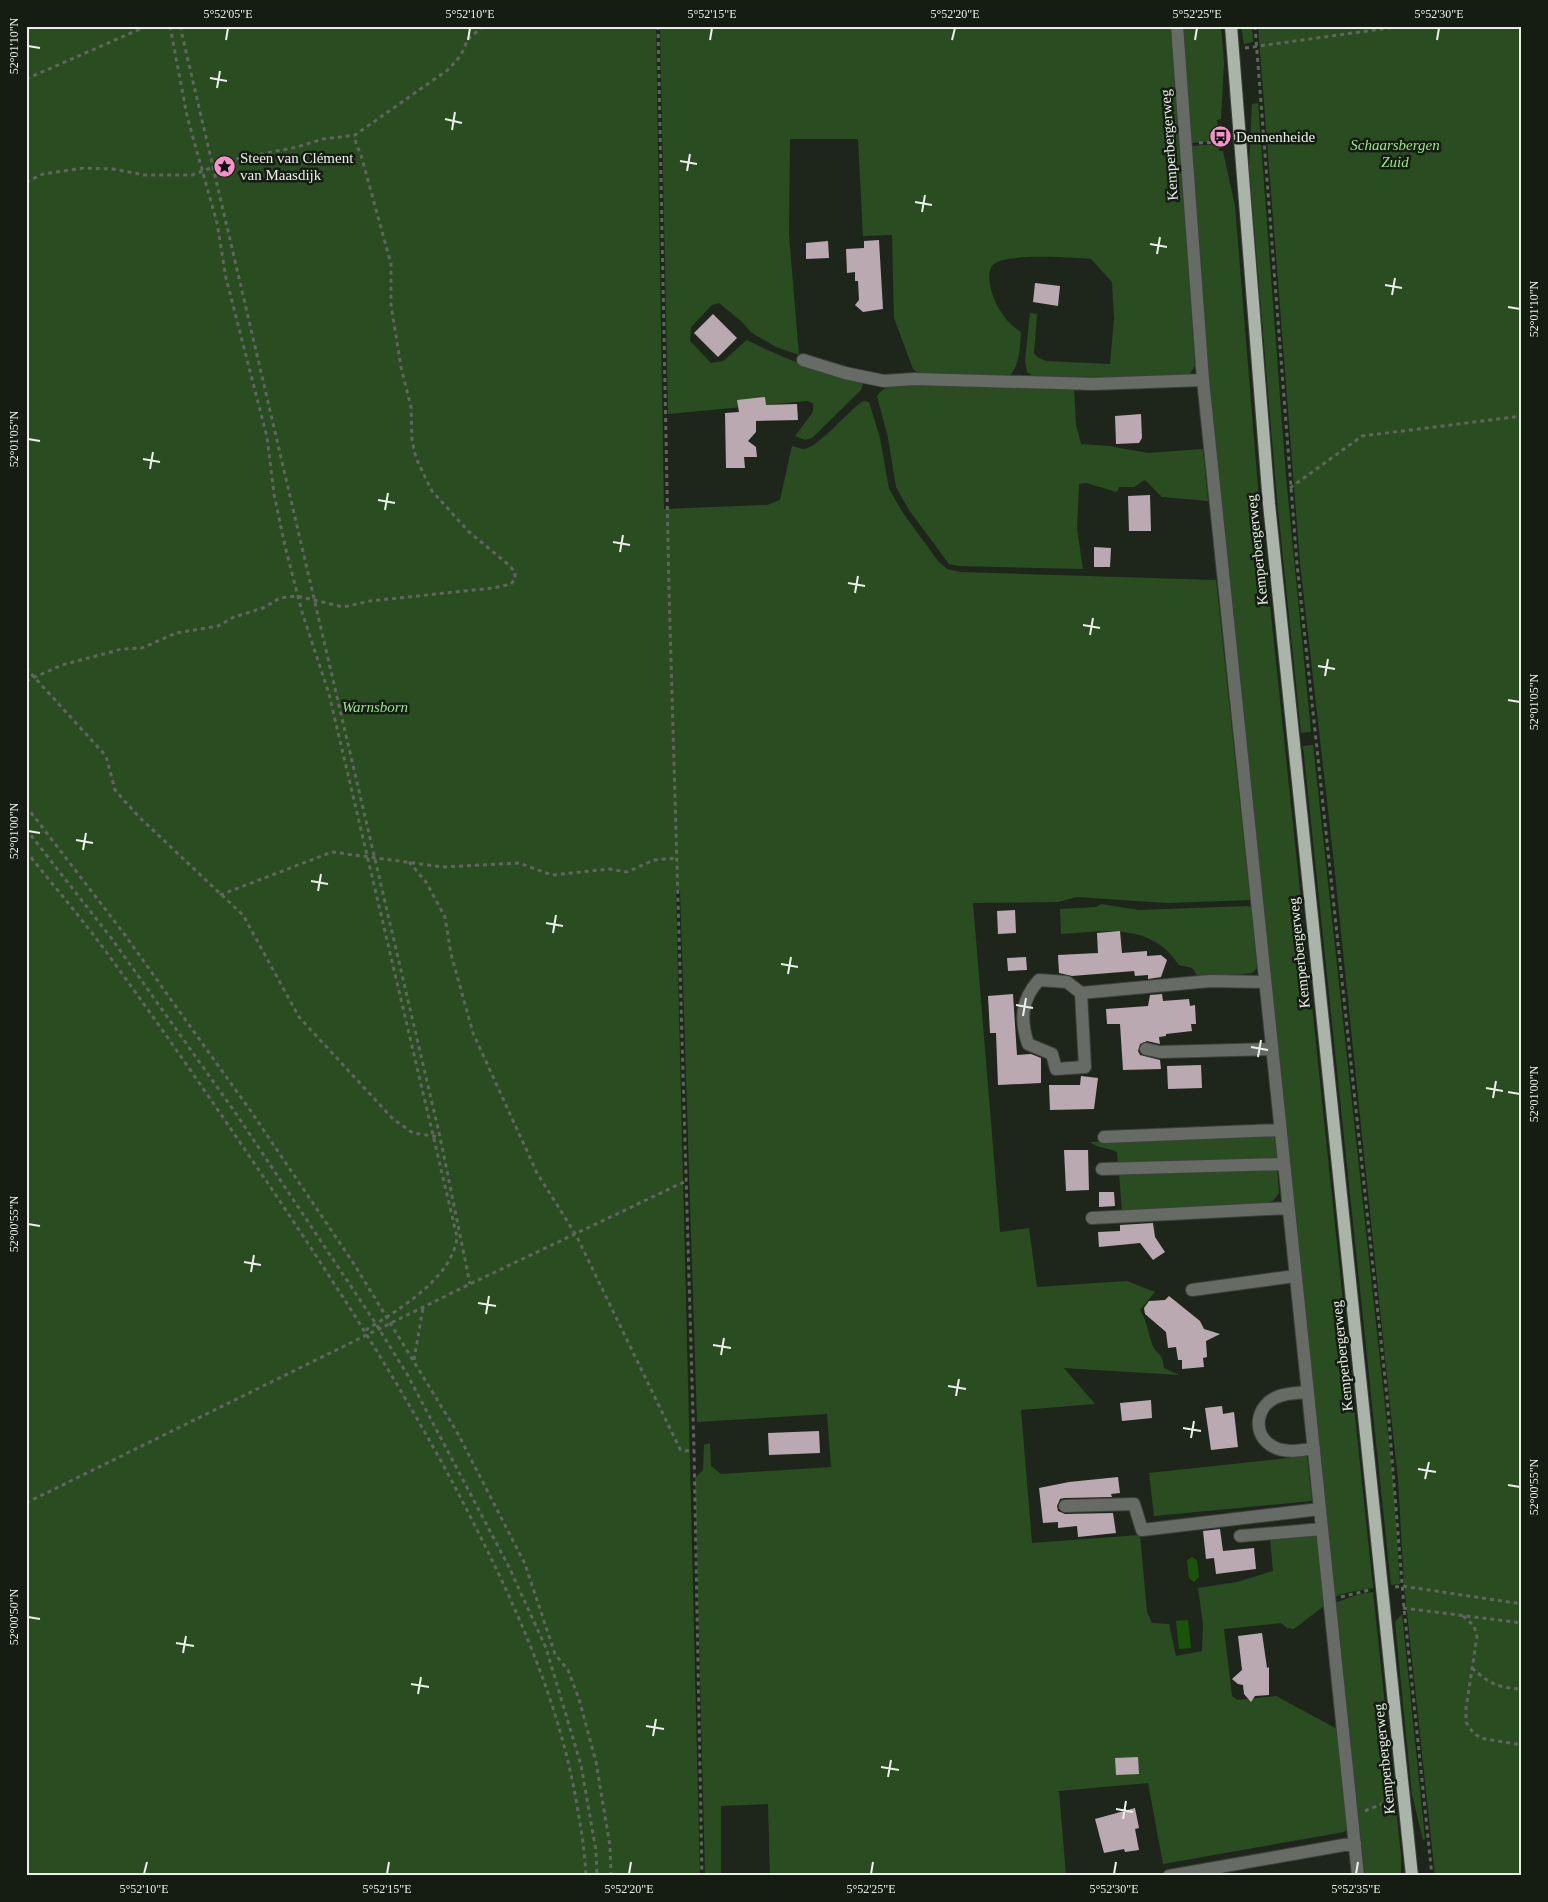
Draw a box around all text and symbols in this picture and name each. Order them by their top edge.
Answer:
text: 5°52'05"E [203,7,253,21]
text: 5°52'10"E [445,7,495,21]
text: 5°52'15"E [687,7,737,21]
text: 5°52'20"E [930,7,980,21]
text: 5°52'25"E [1172,7,1222,21]
text: 5°52'30"E [1414,7,1464,21]
text: 52°01'10"N [7,17,21,74]
street label: Kemperbergerweg [1157,88,1181,201]
bus stop icon: Dennenheide [1208,125,1232,149]
place label: Dennenheide [1236,129,1315,145]
park label: Schaarsbergen Zuid [1350,137,1440,170]
place label: Steen van Clément van Maasdijk [240,150,354,183]
place icon: Steen van Clément van Maasdijk [212,155,236,179]
text: 52°01'10"N [1527,280,1541,337]
text: 52°01'05"N [7,410,21,467]
street label: Kemperbergerweg [1243,493,1271,606]
text: 52°01'05"N [1527,673,1541,730]
park label: Warnsborn [342,699,408,715]
text: 52°01'00"N [7,802,21,859]
street label: Kemperbergerweg [1285,896,1313,1009]
text: 52°01'00"N [1527,1065,1541,1122]
text: 52°00'55"N [7,1195,21,1252]
street label: Kemperbergerweg [1328,1299,1356,1412]
text: 52°00'55"N [1527,1458,1541,1515]
text: 52°00'50"N [7,1588,21,1645]
street label: Kemperbergerweg [1370,1702,1398,1815]
text: 5°52'10"E [119,1882,169,1896]
text: 5°52'15"E [362,1882,412,1896]
text: 5°52'20"E [604,1882,654,1896]
text: 5°52'25"E [846,1882,896,1896]
text: 5°52'30"E [1089,1882,1139,1896]
text: 5°52'35"E [1331,1882,1381,1896]

